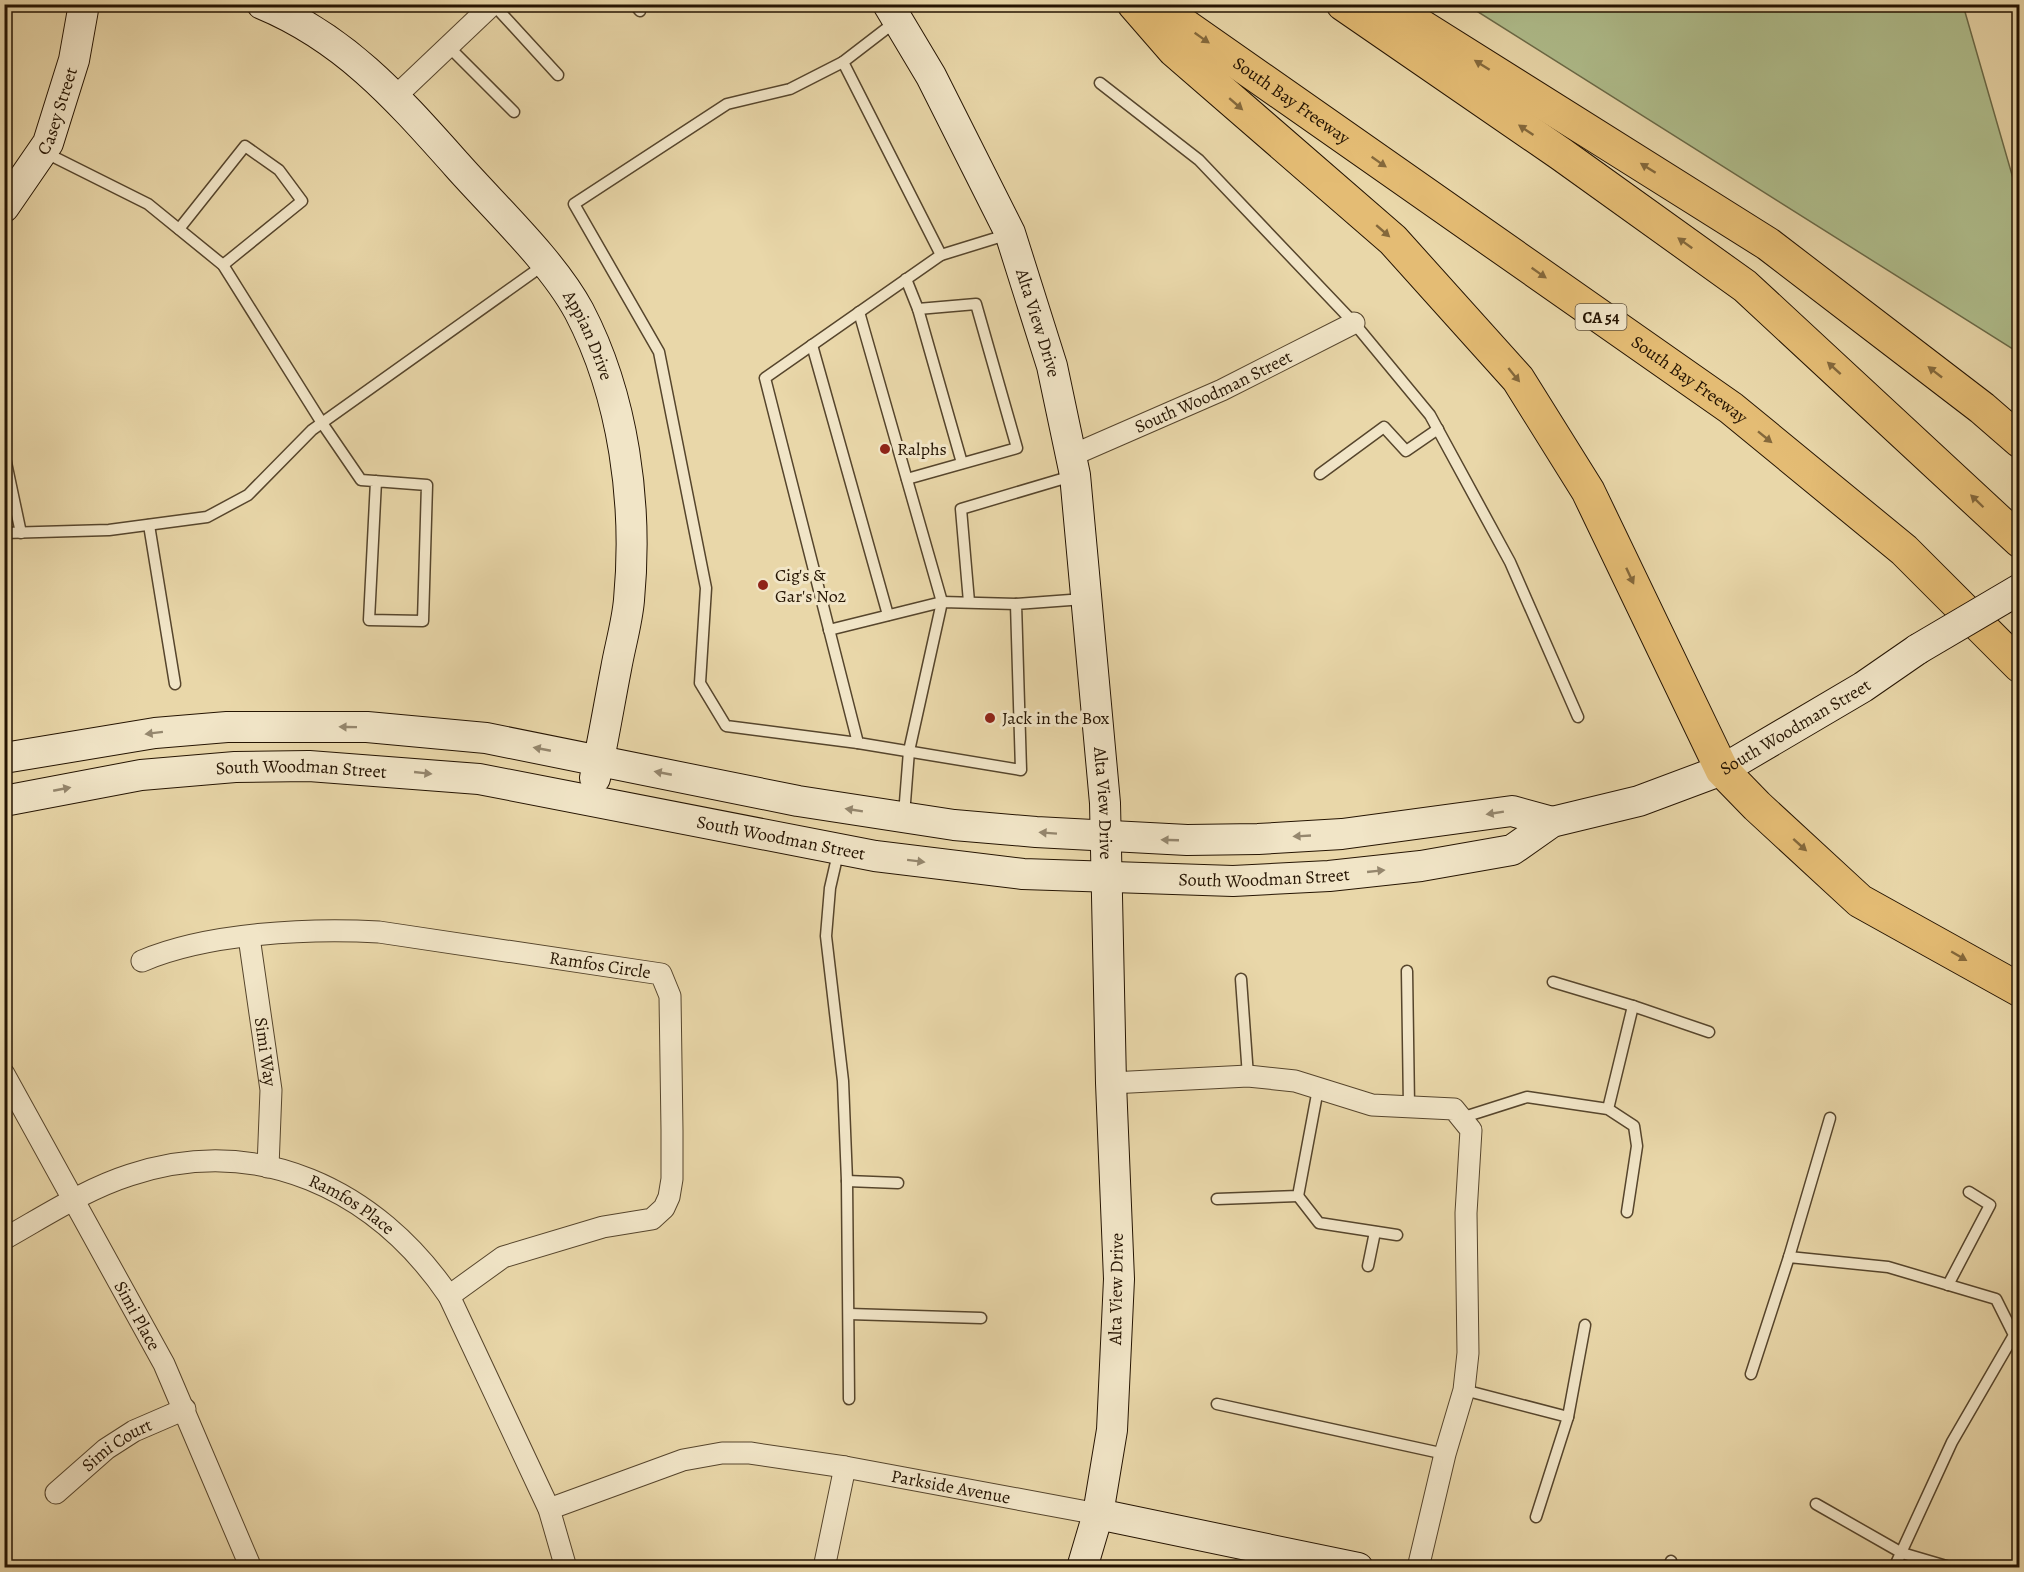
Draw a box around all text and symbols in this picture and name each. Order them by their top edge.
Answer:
one-way arrow [1194,32,1210,43]
street label: South Bay Freeway [1228,51,1356,150]
one-way arrow [1474,60,1490,71]
street label: Casey Street [31,64,83,160]
one-way arrow [1228,97,1244,110]
one-way arrow [1518,125,1534,136]
one-way arrow [1371,156,1387,168]
one-way arrow [1640,163,1656,174]
one-way arrow [1375,224,1390,237]
one-way arrow [1677,237,1693,249]
street label: Alta View Drive [1010,265,1066,379]
one-way arrow [1531,267,1547,278]
street label: Appian Drive [557,285,619,383]
road number: CA 54 [1576,304,1626,330]
street label: South Bay Freeway [1626,330,1754,430]
street label: South Woodman Street [1131,344,1296,439]
one-way arrow [1827,361,1842,375]
one-way arrow [1928,367,1943,379]
one-way arrow [1508,368,1520,383]
one-way arrow [1757,430,1773,443]
place label: Ralphs [897,437,947,461]
marker: Ralphs [878,442,892,456]
one-way arrow [1970,494,1984,508]
place label: Cig's & Gar's No2 [775,563,847,608]
one-way arrow [1625,568,1634,585]
marker: Cig's & Gar's No2 [756,578,770,592]
street label: South Woodman Street [1715,673,1876,781]
place label: Jack in the Box [1002,706,1110,730]
marker: Jack in the Box [983,711,997,725]
one-way arrow [339,722,358,732]
one-way arrow [144,729,163,738]
one-way arrow [532,744,551,753]
street label: Alta View Drive [1088,745,1118,860]
street label: South Woodman Street [215,754,388,784]
one-way arrow [413,768,432,778]
one-way arrow [653,768,672,777]
one-way arrow [52,784,71,793]
one-way arrow [845,806,864,815]
one-way arrow [1486,809,1505,818]
street label: South Woodman Street [695,810,867,866]
one-way arrow [1038,829,1057,838]
one-way arrow [1292,832,1311,841]
one-way arrow [1160,835,1179,844]
one-way arrow [1792,838,1807,851]
one-way arrow [906,856,925,865]
street label: South Woodman Street [1178,862,1351,893]
one-way arrow [1366,866,1385,876]
street label: Ramfos Circle [548,946,652,984]
one-way arrow [1950,951,1967,961]
street label: Simi Way [249,1016,282,1089]
street label: Ramfos Place [305,1168,400,1240]
street label: Alta View Drive [1103,1233,1129,1346]
street label: Simi Place [108,1276,166,1355]
street label: Simi Court [76,1413,156,1477]
street label: Parkside Avenue [889,1464,1013,1510]

